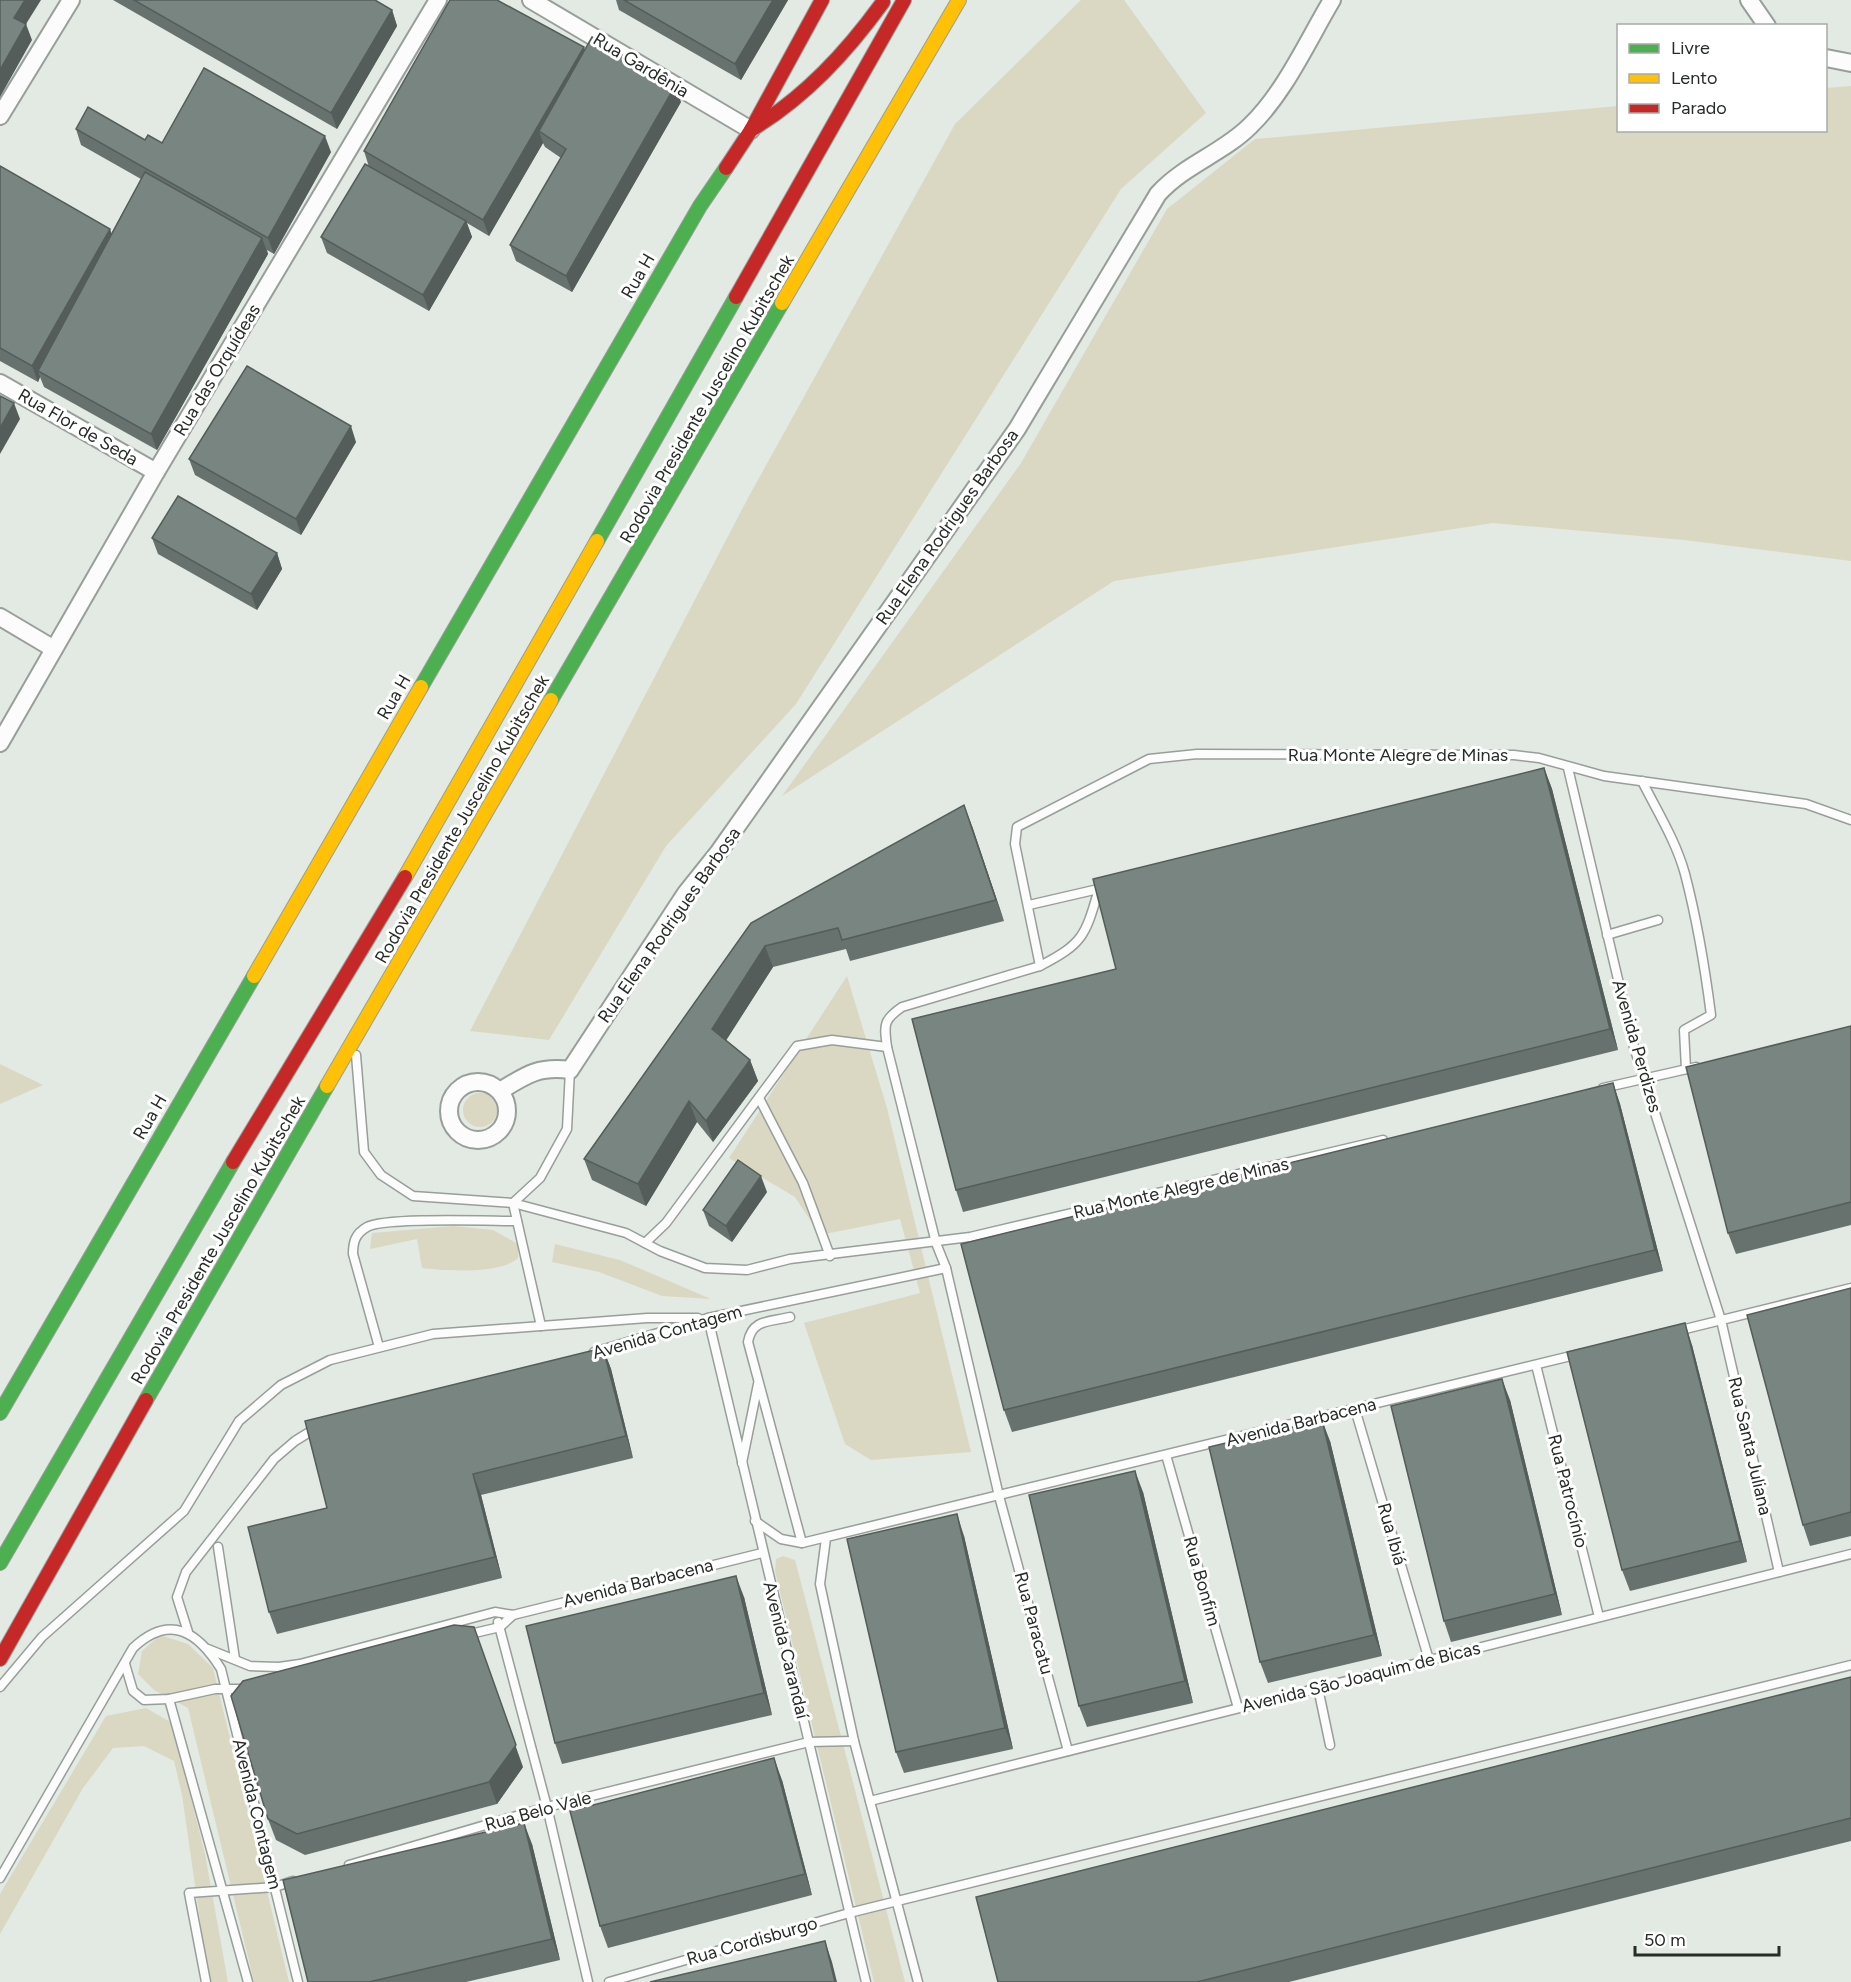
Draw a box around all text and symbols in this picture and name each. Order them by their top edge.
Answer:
legend [1617,24,1827,132]
street label: Rua Gardênia [589,28,693,102]
text: Livre [1671,37,1710,59]
text: Lento [1671,67,1717,89]
text: Parado [1671,97,1727,119]
street label: Rua H [616,250,660,302]
street label: Rodovia Presidente Juscelino Kubitschek [615,251,799,547]
street label: Rua das Orquídeas [169,300,265,440]
street label: Rua Flor de Seda [14,384,142,470]
street label: Rua Elena Rodrigues Barbosa [871,425,1023,629]
street label: Rodovia Presidente Juscelino Kubitschek [370,671,554,967]
street label: Rua H [372,671,416,723]
street label: Rua Monte Alegre de Minas [1288,744,1508,766]
street label: Rua Elena Rodrigues Barbosa [593,823,745,1027]
street label: Avenida Perdizes [1608,977,1666,1115]
street label: Rua H [128,1091,172,1143]
street label: Rodovia Presidente Juscelino Kubitschek [126,1092,310,1388]
street label: Rua Monte Alegre de Minas [1071,1152,1291,1224]
street label: Avenida Contagem [590,1300,744,1364]
street label: Rua Santa Juliana [1723,1375,1777,1517]
street label: Avenida Barbacena [1224,1393,1378,1451]
street label: Rua Patrocínio [1543,1432,1593,1550]
street label: Rua Ibiá [1373,1500,1411,1568]
street label: Rua Bonfim [1179,1533,1225,1629]
street label: Avenida Barbacena [561,1554,715,1612]
street label: Rua Paracatu [1010,1569,1058,1677]
street label: Avenida Carandaí [758,1579,814,1722]
street label: Avenida São Joaquim de Bicas [1239,1637,1483,1717]
street label: Avenida Contagem [228,1736,286,1892]
street label: Rua Belo Vale [482,1786,594,1836]
street label: Rua Cordisburgo [684,1912,820,1970]
scale bar [1635,1919,1779,1957]
text: 50 m [1644,1929,1686,1951]

